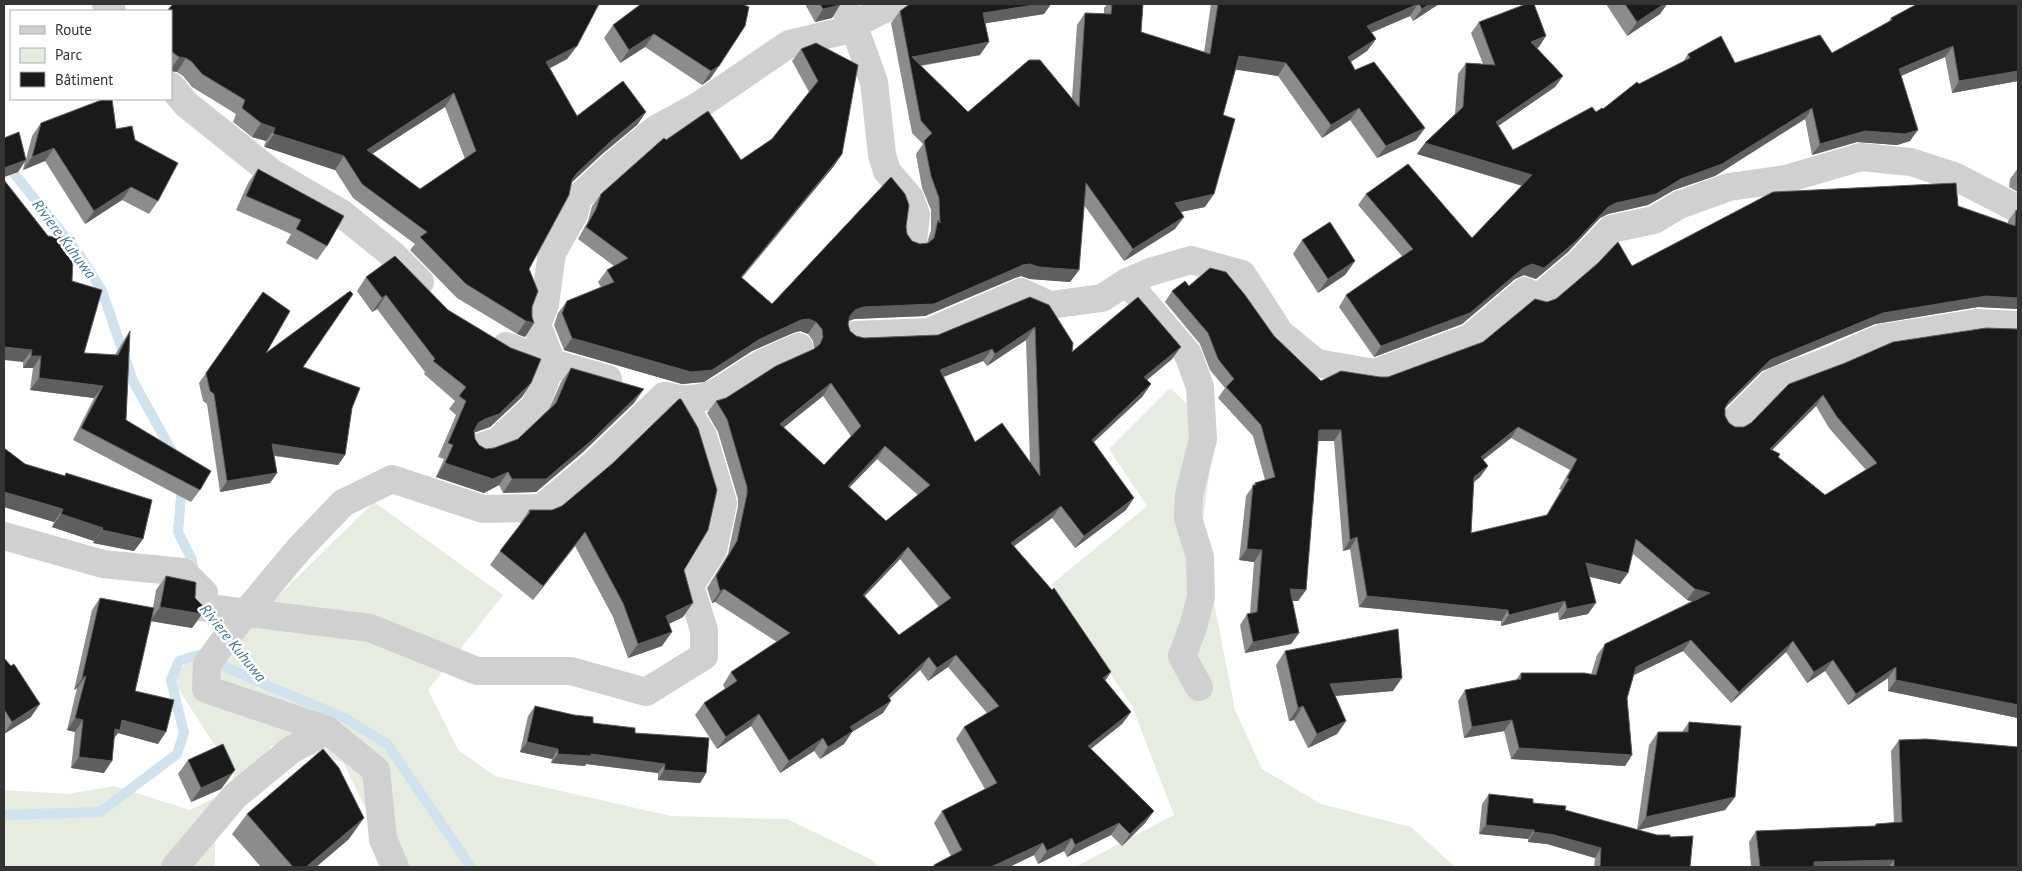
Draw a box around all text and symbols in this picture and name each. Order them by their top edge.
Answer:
legend [10,10,172,100]
text: Route [55,20,92,39]
text: Parc [55,45,82,64]
text: Bâtiment [55,70,113,89]
water label: Riviere Kuhuwa [28,195,101,283]
water label: Riviere Kuhuwa [196,600,271,686]

